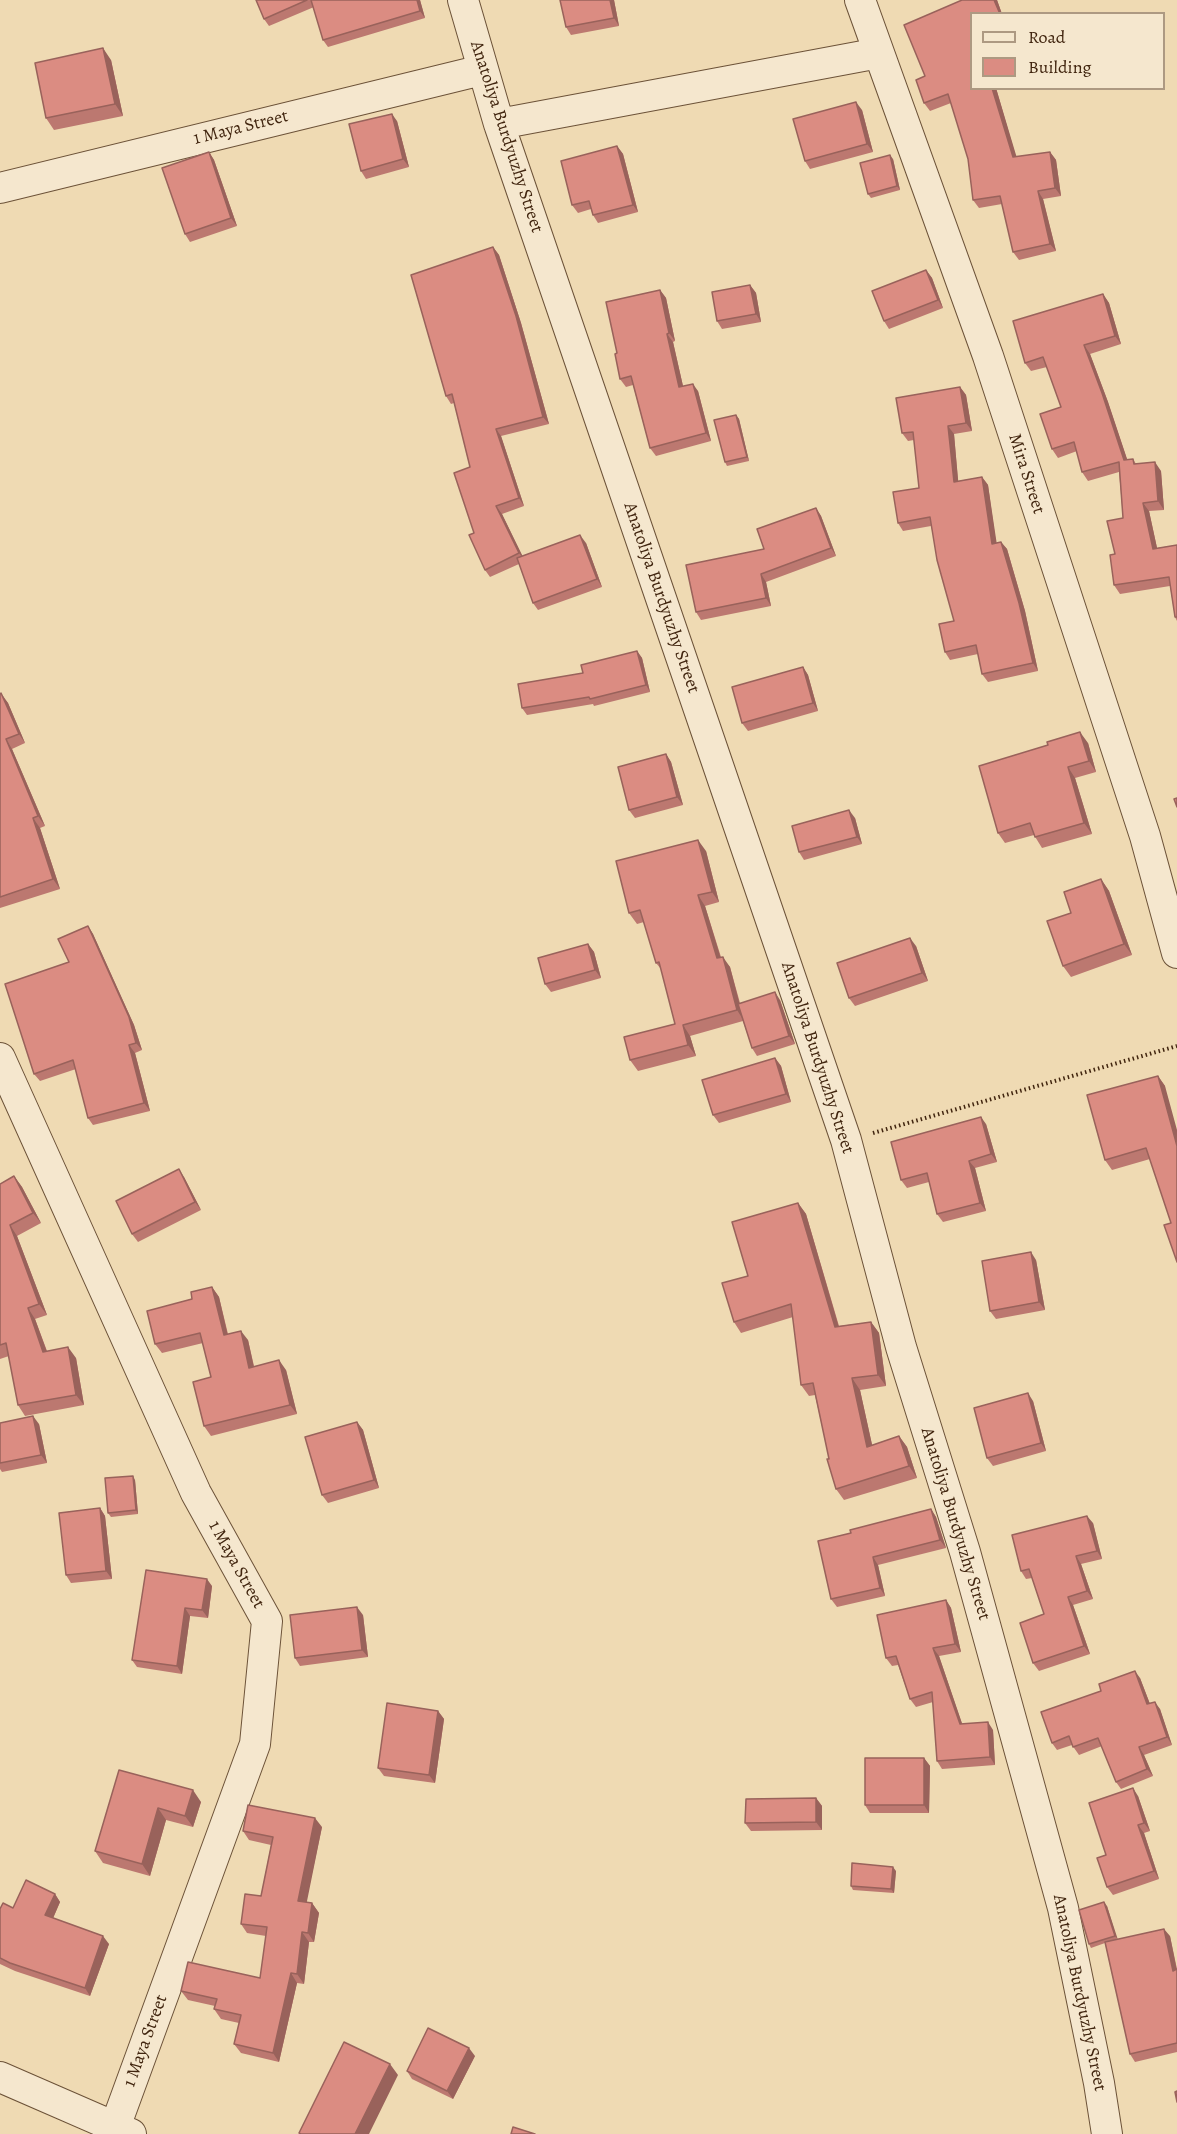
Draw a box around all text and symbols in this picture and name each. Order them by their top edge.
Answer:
legend [970,12,1165,90]
text: Road [1028,25,1065,49]
street label: Anatoliya Burdyuzhy Street [465,38,547,236]
text: Building [1028,55,1092,79]
street label: 1 Maya Street [191,106,291,150]
street label: Mira Street [1003,431,1049,517]
street label: Anatoliya Burdyuzhy Street [618,500,704,696]
street label: Anatoliya Burdyuzhy Street [776,959,858,1157]
street label: Anatoliya Burdyuzhy Street [915,1425,995,1623]
street label: 1 Maya Street [203,1517,269,1613]
street label: Anatoliya Burdyuzhy Street [1048,1893,1110,2093]
street label: 1 Maya Street [119,1992,173,2090]

